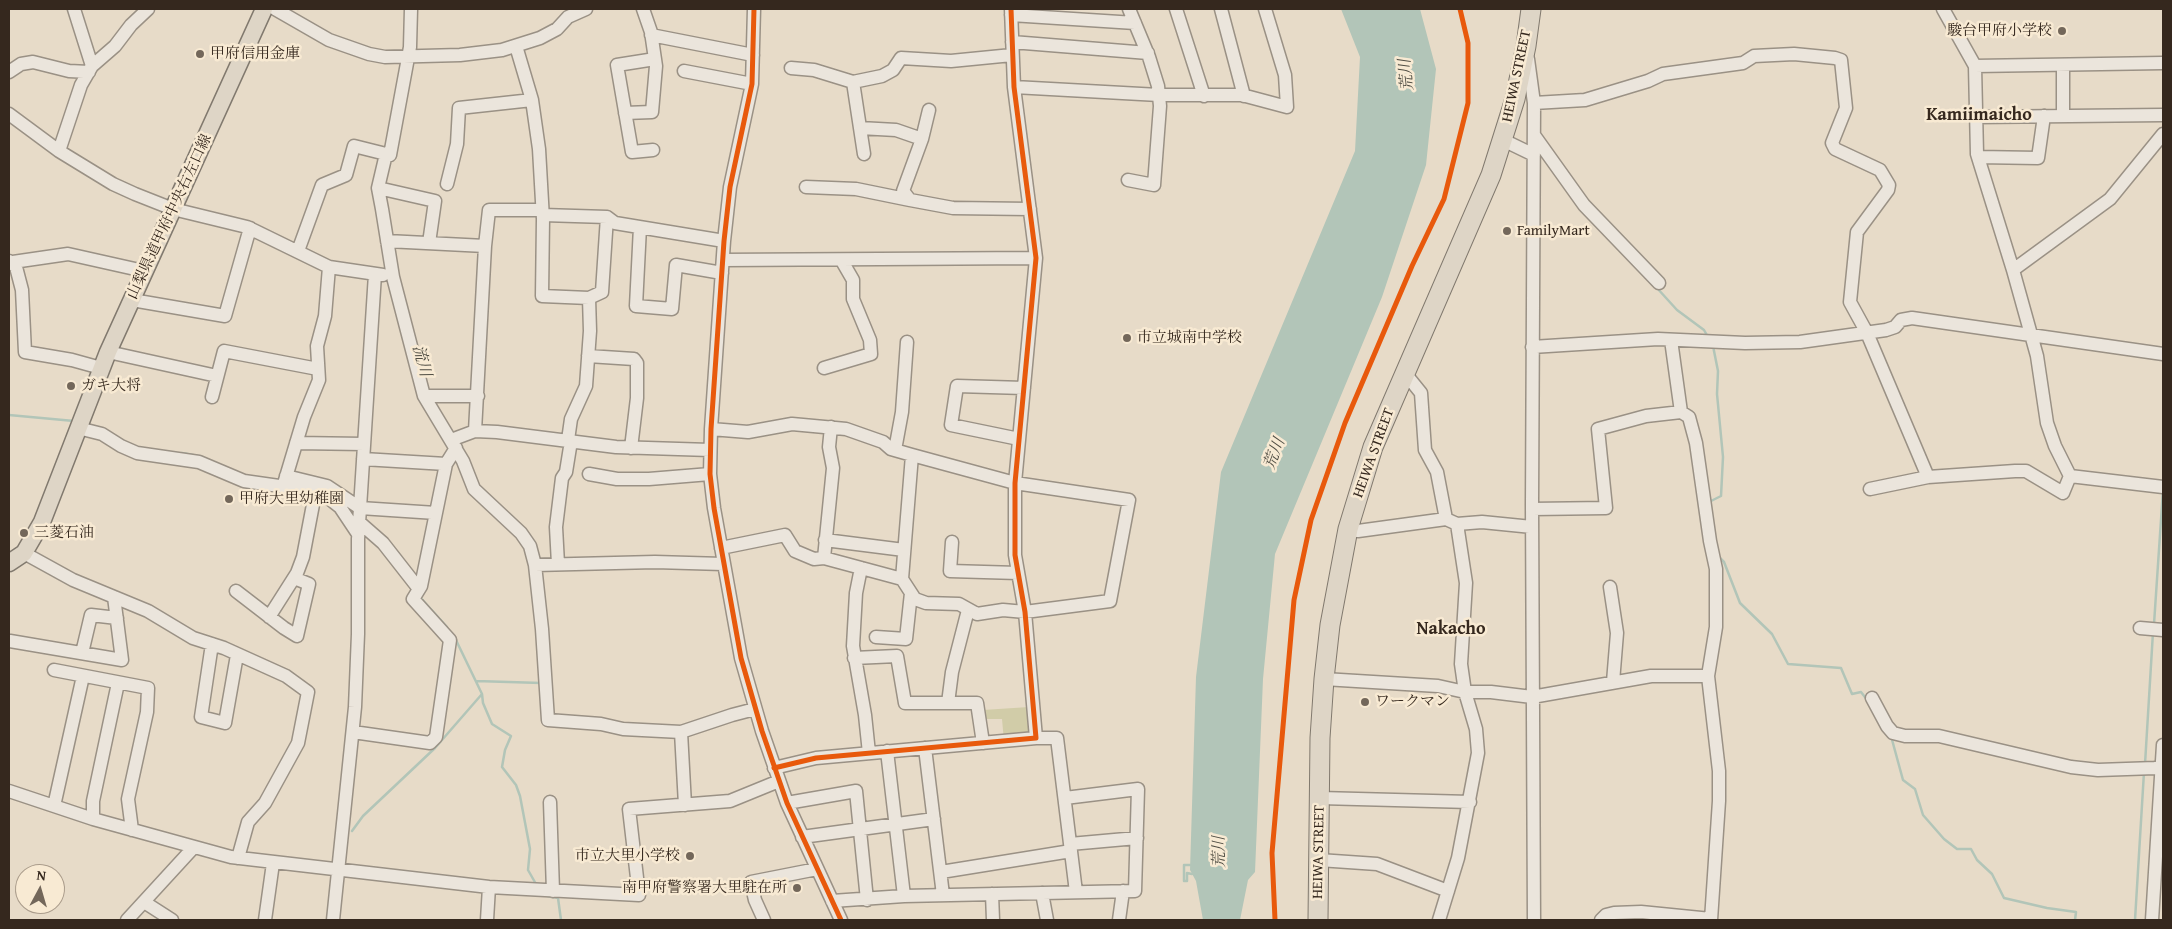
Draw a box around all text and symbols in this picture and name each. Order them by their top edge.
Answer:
place label: 駿台甲府小学校 [1947,22,2052,40]
marker: 駿台甲府小学校 [2056,25,2068,37]
street label: HEIWA STREET [1498,28,1536,124]
place label: 甲府信用金庫 [210,45,300,63]
marker: 甲府信用金庫 [194,48,206,60]
water label: 荒川 [1396,58,1418,92]
district label: Kamiimaicho [1926,104,2032,126]
street label: 山梨県道甲府中央右左口線 [124,132,216,302]
place label: FamilyMart [1517,222,1590,240]
marker: FamilyMart [1501,225,1513,237]
place label: 市立城南中学校 [1137,329,1242,347]
marker: 市立城南中学校 [1121,332,1133,344]
water label: 流川 [408,343,434,379]
place label: ガキ大将 [81,377,141,395]
marker: ガキ大将 [65,380,77,392]
street label: HEIWA STREET [1349,406,1399,500]
water label: 荒川 [1260,436,1290,472]
place label: 甲府大里幼稚園 [239,490,344,508]
marker: 甲府大里幼稚園 [223,493,235,505]
place label: 三菱石油 [34,524,94,542]
marker: 三菱石油 [18,527,30,539]
district label: Nakacho [1417,618,1485,640]
place label: ワークマン [1375,693,1450,711]
marker: ワークマン [1359,696,1371,708]
street label: HEIWA STREET [1309,805,1329,899]
water label: 荒川 [1210,836,1230,868]
place label: 市立大里小学校 [575,847,680,865]
marker: 市立大里小学校 [684,850,696,862]
north arrow [15,864,65,914]
text: N [36,865,47,886]
place label: 南甲府警察署大里駐在所 [622,879,787,897]
marker: 南甲府警察署大里駐在所 [791,882,803,894]

